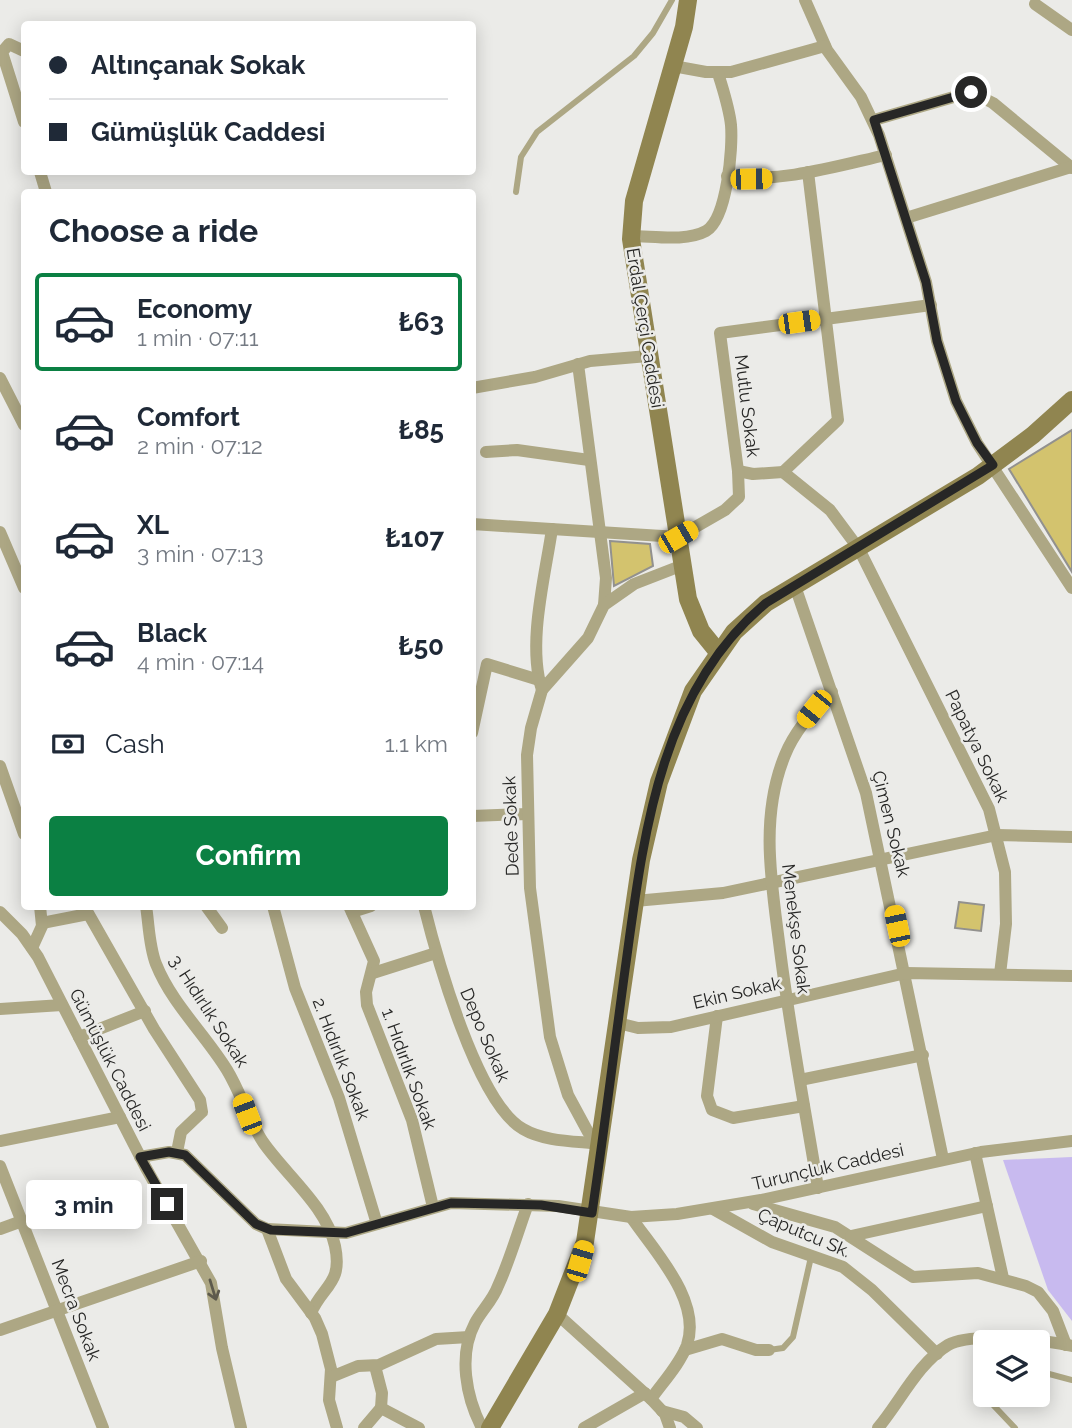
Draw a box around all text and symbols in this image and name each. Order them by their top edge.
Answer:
text: Altınçanak Sokak [91,50,305,80]
route start [955,76,987,108]
text: Gümüşlük Caddesi [91,117,325,147]
car [730,168,773,190]
text: Choose a ride [49,212,258,249]
street label: Erdal Çerçi Caddesi [622,246,669,410]
icon: car [53,291,116,354]
text: Economy [137,294,252,324]
text: ₺63 [398,307,444,337]
car [777,309,822,335]
text: 1 min · 07:11 [137,324,259,351]
street label: Mutlu Sokak [731,353,764,459]
icon: car [53,399,116,462]
text: Comfort [137,402,240,432]
text: ₺85 [398,415,444,445]
text: 2 min · 07:12 [137,432,263,459]
icon: car [53,507,116,570]
text: XL [137,510,169,540]
car [655,517,702,557]
text: ₺107 [385,523,444,553]
text: 3 min · 07:13 [137,540,263,567]
icon: car [53,615,116,678]
text: Black [137,618,207,648]
text: ₺50 [398,631,444,661]
text: 4 min · 07:14 [137,648,264,675]
car [793,686,836,732]
street label: Papatya Sokak [941,686,1014,806]
icon: cash [49,725,87,763]
text: Cash [105,729,165,759]
text: 1.1 km [385,730,448,757]
street label: Çimen Sokak [868,768,915,880]
street label: Dede Sokak [498,775,523,876]
button: Confirm [49,816,448,896]
street label: Menekşe Sokak [778,863,815,996]
car [883,903,912,949]
street label: 3. Hıdırlık Sokak [165,951,254,1071]
street label: Ekin Sokak [691,972,784,1013]
street label: Gümüşlük Caddesi [65,985,155,1134]
street label: Depo Sokak [456,985,515,1086]
street label: 2. Hıdırlık Sokak [308,995,375,1123]
street label: 1. Hıdırlık Sokak [378,1005,441,1133]
car [230,1091,265,1137]
street label: Turunçluk Caddesi [750,1139,906,1194]
callout: 3 min [27,1180,142,1228]
route end [151,1188,183,1220]
text: 3 min [54,1191,114,1218]
street label: Çaputcu Sk. [755,1204,854,1262]
car [565,1238,596,1284]
street label: Mecra Sokak [47,1256,106,1364]
one-way arrow [207,1279,220,1301]
map controls [973,1330,1050,1407]
button: layers [973,1330,1050,1407]

